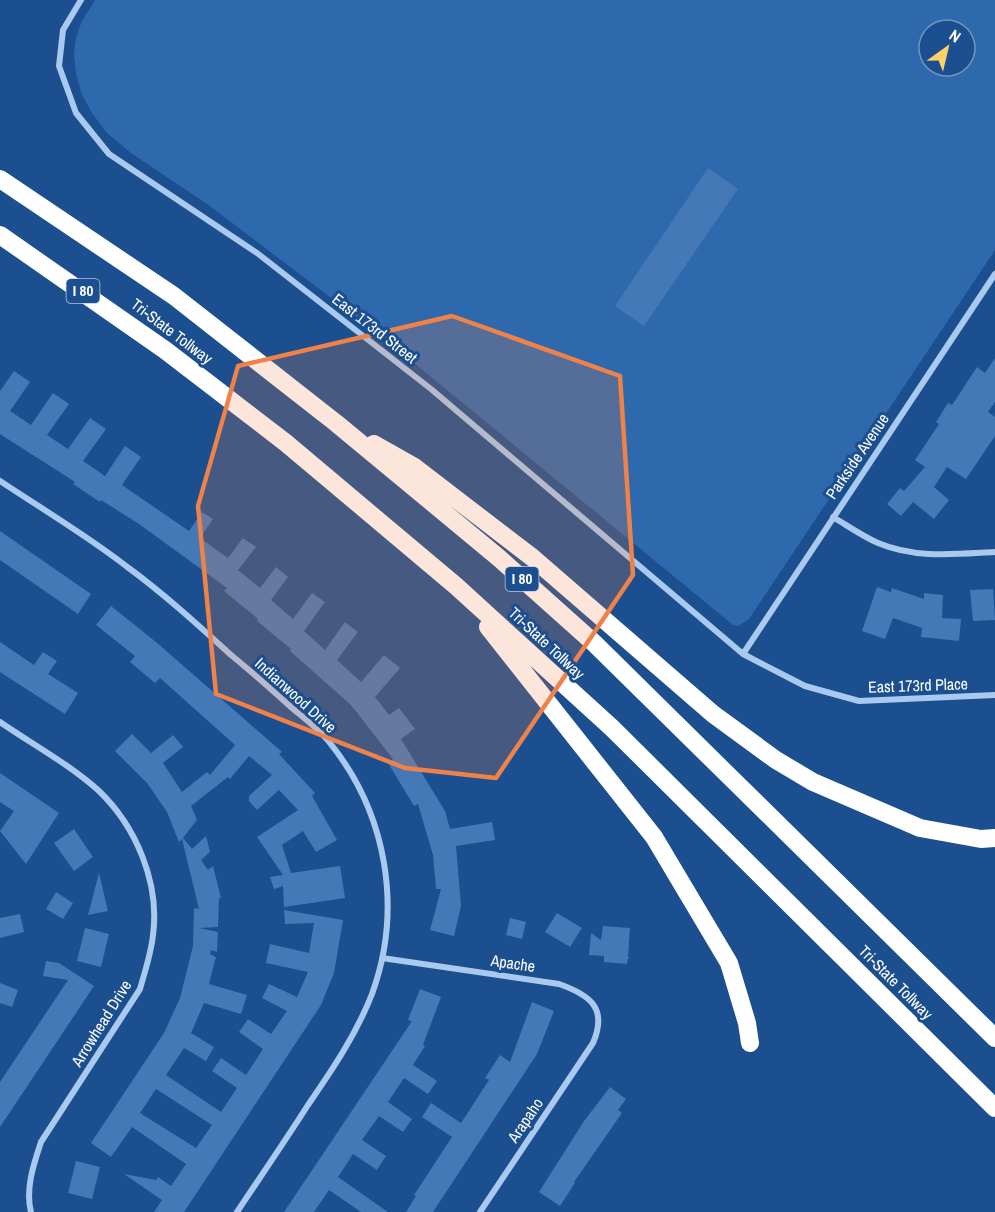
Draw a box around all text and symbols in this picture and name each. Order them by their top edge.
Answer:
north arrow [917,18,977,78]
text: N [945,24,965,47]
road number: I 80 [66,279,100,303]
street label: East 173rd Street [328,288,422,368]
street label: Tri-State Tollway [127,293,218,369]
street label: Parkside Avenue [820,409,894,503]
road number: I 80 [506,567,538,591]
street label: Tri-State Tollway [504,602,590,684]
street label: Indianwood Drive [250,652,342,738]
street label: East 173rd Place [868,672,968,698]
street label: Tri-State Tollway [854,940,938,1024]
street label: Apache [488,949,537,977]
street label: Arrowhead Drive [65,975,136,1071]
street label: Arapaho [501,1093,548,1148]

